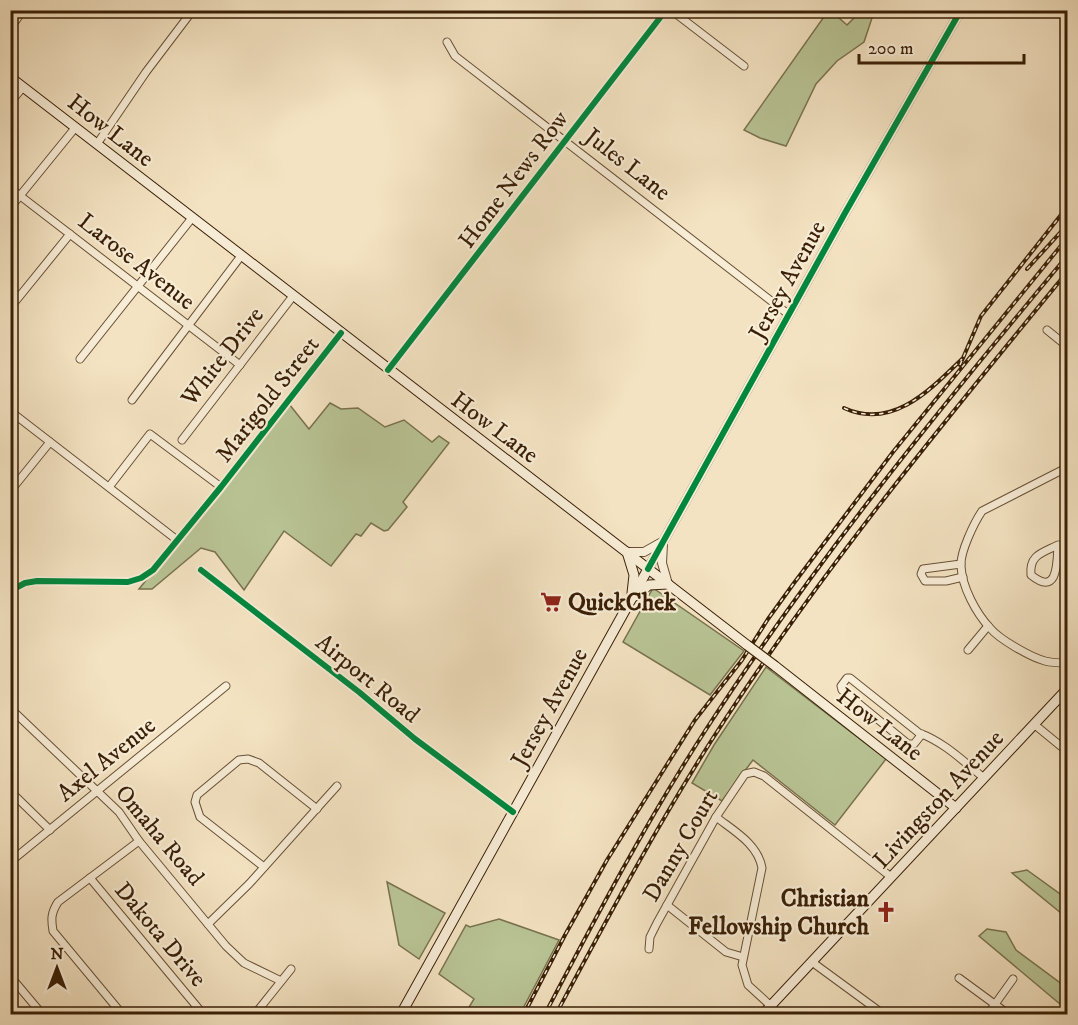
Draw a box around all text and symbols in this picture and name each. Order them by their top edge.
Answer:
scale bar [859,27,1024,65]
text: 200 m [868,38,914,60]
street label: How Lane [61,88,160,174]
street label: Home News Row [452,104,576,255]
street label: Jules Lane [577,121,676,208]
street label: Larose Avenue [72,207,201,317]
street label: Jersey Avenue [742,216,833,347]
street label: White Drive [174,301,271,413]
street label: Marigold Street [209,330,326,469]
street label: How Lane [445,385,544,470]
place label: QuickChek [568,588,677,618]
supermarket icon: QuickChek [539,590,563,614]
street label: Airport Road [309,628,426,730]
street label: Jersey Avenue [504,643,595,774]
street label: How Lane [830,682,929,768]
street label: Axel Avenue [51,711,162,809]
street label: Livingston Avenue [867,724,1011,875]
street label: Omaha Road [108,779,210,892]
street label: Danny Court [637,783,725,907]
street label: Dakota Drive [108,876,213,993]
place label: Christian Fellowship Church [688,884,869,942]
church icon: Christian Fellowship Church [874,900,898,924]
north arrow [27,938,87,998]
text: N [50,944,64,964]

